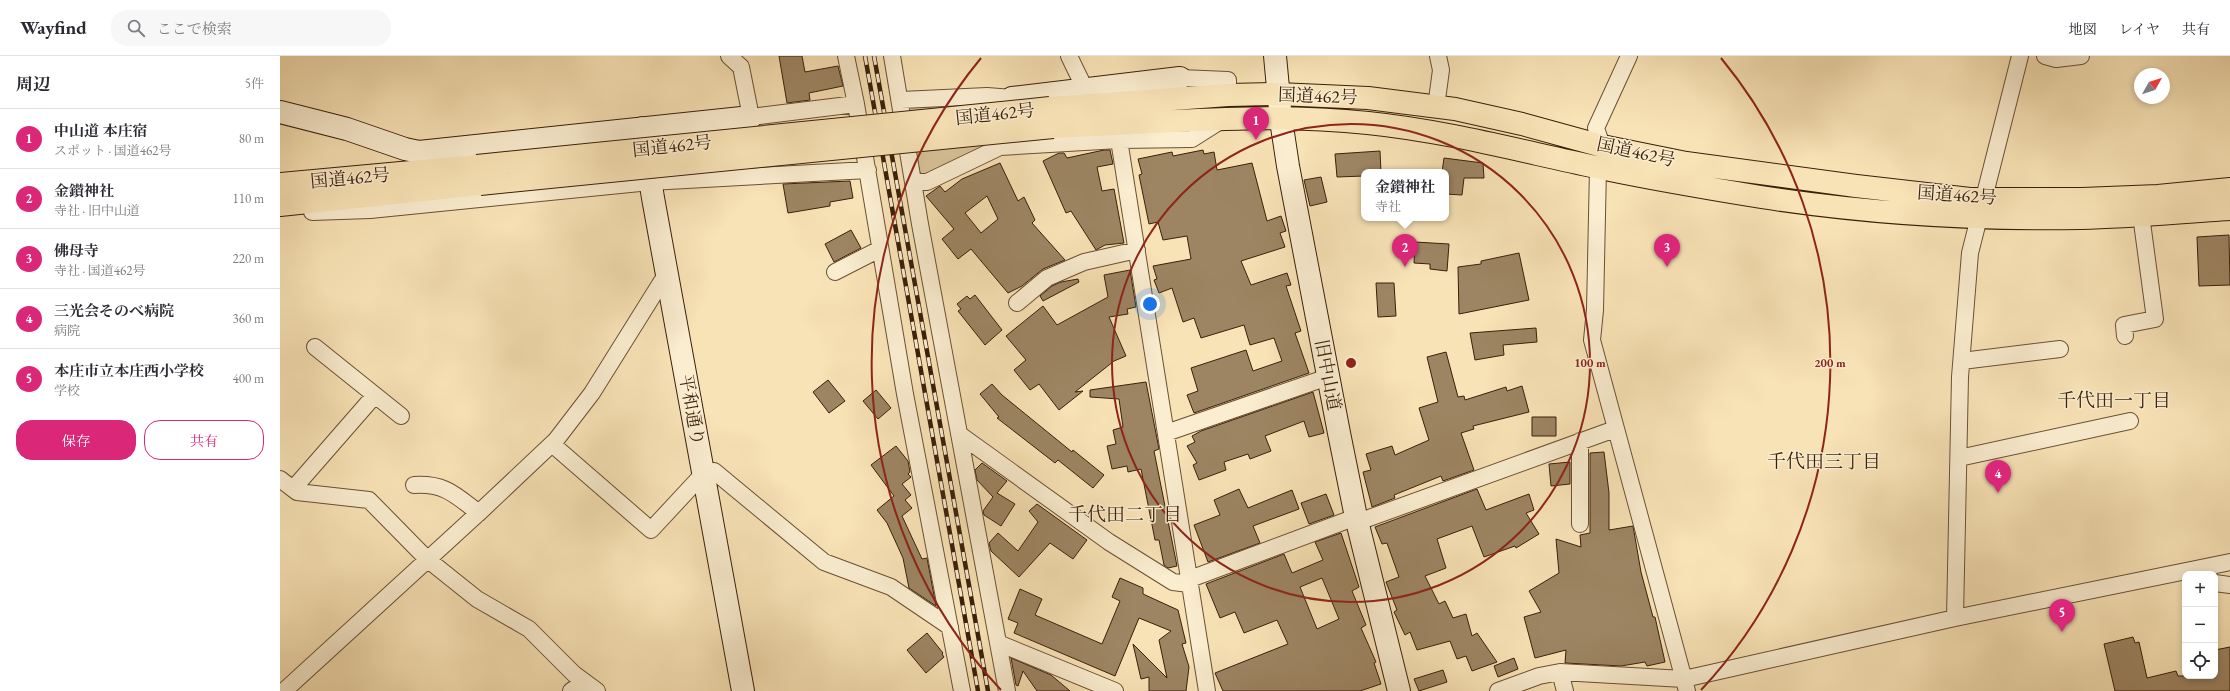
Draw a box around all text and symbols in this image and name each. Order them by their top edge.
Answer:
search box [111,10,391,46]
text: Wayfind [20,15,87,40]
icon: search [125,17,147,39]
text: ここで検索 [157,19,232,38]
text: 地図 [2069,20,2097,38]
text: レイヤ [2119,20,2160,38]
text: 共有 [2182,20,2210,38]
north arrow [2134,68,2170,104]
text: 周辺 [16,73,50,95]
text: 5件 [245,75,264,92]
street label: 国道462号 [1278,83,1358,108]
street label: 国道462号 [954,98,1036,129]
pin: 1 [1243,107,1269,140]
text: 中山道 本庄宿 [54,121,148,140]
text: 1 [26,130,32,147]
text: 80 m [239,130,264,147]
street label: 国道462号 [631,130,713,161]
street label: 国道462号 [1595,132,1678,171]
text: スポット · 国道462号 [54,142,172,159]
street label: 国道462号 [309,163,391,192]
popup [1361,169,1449,221]
text: 金鑚神社 [1375,177,1435,196]
street label: 国道462号 [1916,180,1998,209]
text: 金鑚神社 [54,181,114,200]
text: 2 [26,190,32,207]
text: 110 m [233,190,264,207]
text: 寺社 [1375,198,1401,215]
text: 寺社 · 旧中山道 [54,202,140,219]
pin: 2 [1392,234,1418,267]
pin: 3 [1654,234,1680,267]
text: 佛母寺 [54,241,99,260]
text: 3 [26,250,32,267]
text: 220 m [233,250,264,267]
text: 寺社 · 国道462号 [54,262,146,279]
your location [1140,294,1160,314]
text: 三光会そのべ病院 [54,301,174,320]
text: 4 [26,310,32,327]
text: 360 m [233,310,264,327]
text: 病院 [54,322,80,339]
street label: 旧中山道 [1310,337,1347,412]
text: 100 m [1574,355,1606,371]
text: 200 m [1814,355,1846,371]
centre of rings [1344,356,1358,370]
text: 本庄市立本庄西小学校 [54,361,204,380]
text: 5 [26,370,32,387]
text: 400 m [233,370,264,387]
street label: 平和通り [675,372,710,447]
text: 学校 [54,382,80,399]
district label: 千代田一丁目 [2057,388,2171,413]
button: 保存 [16,420,136,460]
button: 共有 [144,420,264,460]
district label: 千代田三丁目 [1767,449,1881,474]
pin: 4 [1985,460,2011,493]
district label: 千代田二丁目 [1068,502,1182,527]
map controls [2182,571,2218,679]
button: + [2182,571,2218,607]
pin: 5 [2049,599,2075,632]
button: − [2182,607,2218,643]
button: locate [2182,643,2218,679]

